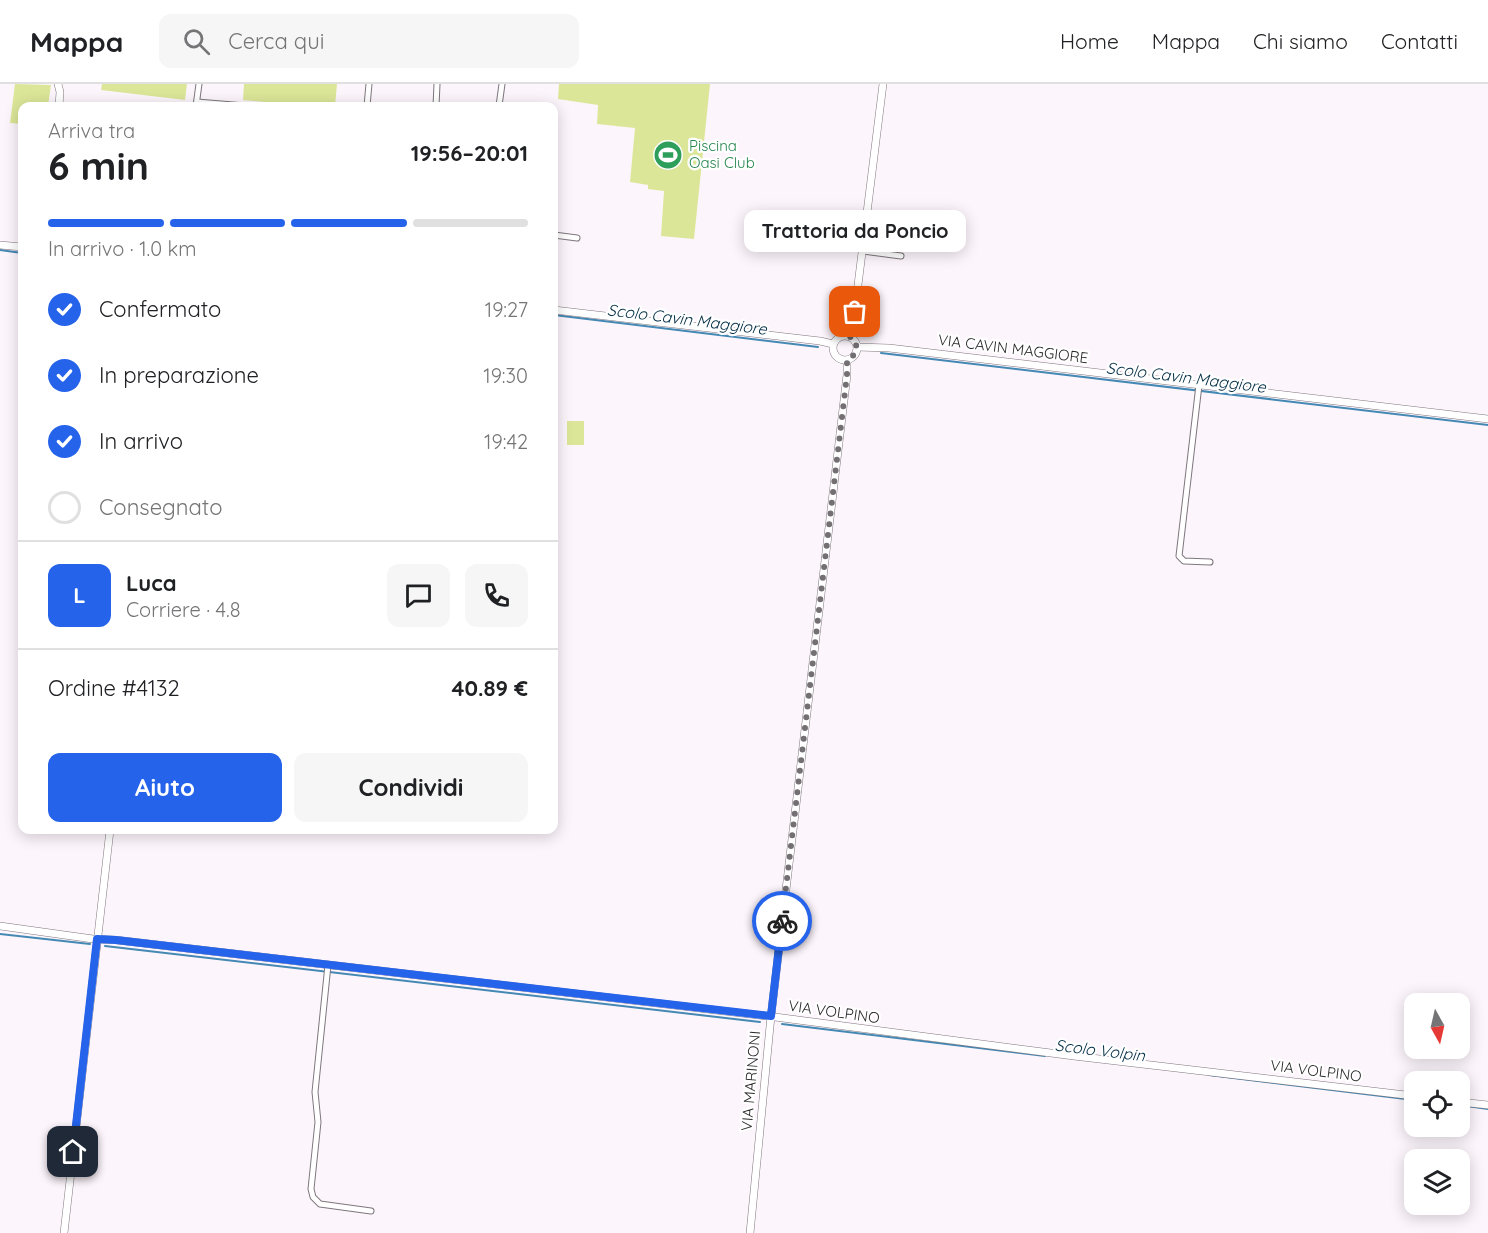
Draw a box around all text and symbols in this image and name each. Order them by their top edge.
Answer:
search box [159,14,579,68]
text: Mappa [30,24,123,59]
icon: search [180,25,213,58]
text: Cerca qui [228,27,324,55]
text: Home [1060,28,1119,54]
text: Mappa [1152,28,1220,54]
text: Chi siamo [1253,28,1348,54]
text: Contatti [1381,28,1458,54]
text: Arriva tra [48,118,135,143]
place label: Piscina Oasi Club [689,136,755,172]
text: 19:56–20:01 [411,139,528,167]
sports icon: Piscina Oasi Club [652,139,684,171]
text: 6 min [48,141,149,190]
callout: Trattoria da Poncio [744,210,966,252]
text: Trattoria da Poncio [761,218,949,243]
text: In arrivo · 1.0 km [48,236,197,261]
pin [829,286,880,337]
icon: check [48,293,81,326]
text: Confermato [99,295,221,323]
icon: bag [838,295,871,328]
text: 19:27 [485,297,528,322]
water label: Scolo Cavin Maggiore [606,299,769,339]
street label: VIA CAVIN MAGGIORE [937,330,1089,367]
water label: Scolo Cavin Maggiore [1105,357,1268,397]
icon: check [48,359,81,392]
text: In preparazione [99,361,259,389]
text: 19:30 [483,363,528,388]
icon: check [48,425,81,458]
text: In arrivo [99,427,183,455]
text: 19:42 [484,429,528,454]
text: Consegnato [99,493,222,521]
button: chat [387,564,450,627]
button: phone [465,564,528,627]
text: Luca [126,569,177,597]
text: L [73,581,86,609]
text: Corriere · 4.8 [126,597,240,622]
text: Ordine #4132 [48,674,180,702]
text: 40.89 € [452,674,528,702]
button: Aiuto [48,753,282,822]
button: Condividi [294,753,528,822]
courier [752,891,812,951]
icon: bike [766,905,799,938]
north arrow [1404,993,1470,1059]
map controls [1404,993,1470,1215]
street label: VIA VOLPINO [787,996,881,1027]
street label: VIA MARINONI [737,1030,764,1132]
water label: Scolo Volpin [1054,1035,1147,1066]
street label: VIA VOLPINO [1269,1055,1363,1086]
button: locate [1404,1071,1470,1137]
pin [47,1126,98,1177]
icon: home [56,1135,89,1168]
button: layers [1404,1149,1470,1215]

